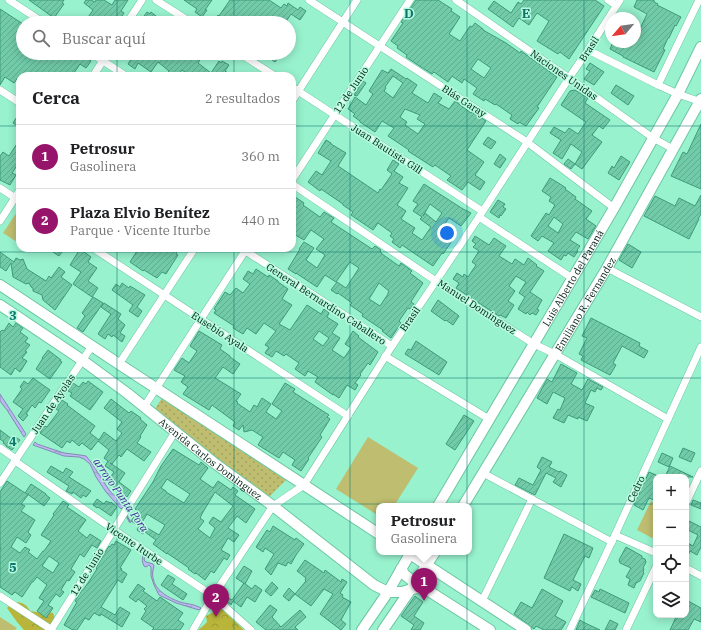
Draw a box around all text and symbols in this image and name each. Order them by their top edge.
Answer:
text: D [404,5,414,22]
text: E [522,5,530,22]
north arrow [605,12,641,48]
search box [16,16,296,60]
icon: search [30,27,52,49]
text: Buscar aquí [62,29,146,48]
street label: Brasil [576,34,602,64]
street label: Naciones Unidas [528,47,600,103]
street label: 12 de Junio [331,64,372,116]
street label: Blás Garay [439,82,489,120]
text: Cerca [32,87,80,109]
text: 2 resultados [205,90,280,107]
street label: Juan Bautista Gill [349,121,425,177]
text: Petrosur [70,139,135,158]
text: 1 [41,148,49,165]
text: 360 m [241,148,280,165]
text: Gasolinera [70,158,136,175]
text: Plaza Elvio Benítez [70,203,210,222]
text: 2 [41,212,49,229]
text: 440 m [241,212,280,229]
text: Parque · Vicente Iturbe [70,222,210,239]
your location [437,223,457,243]
street label: Luis Alberto del Paraná [539,227,607,328]
street label: Emiliano R. Fernandez [552,255,618,353]
street label: General Bernardino Caballero [263,260,389,348]
street label: Manuel Domínguez [435,277,519,337]
street label: Brasil [397,304,423,334]
text: 3 [9,307,17,324]
street label: Eusebio Ayala [189,309,252,356]
street label: Juan de Ayolas [28,371,78,436]
street label: Avenida Carlos Dominguez [157,415,265,502]
text: 4 [9,433,17,450]
water label: arroyo Punta Pora [90,455,152,535]
street label: Cedro [624,473,648,504]
map controls [653,474,689,618]
button: + [653,474,689,510]
popup [376,503,472,555]
button: − [653,510,689,546]
text: Petrosur [391,511,456,530]
street label: Vicente Iturbe [103,520,165,568]
text: Gasolinera [391,530,457,547]
street label: 12 de Junio [67,545,107,598]
button: locate [653,546,689,582]
text: 5 [9,559,17,576]
pin: 1 [411,568,437,601]
button: layers [653,582,689,618]
pin: 2 [203,584,229,617]

